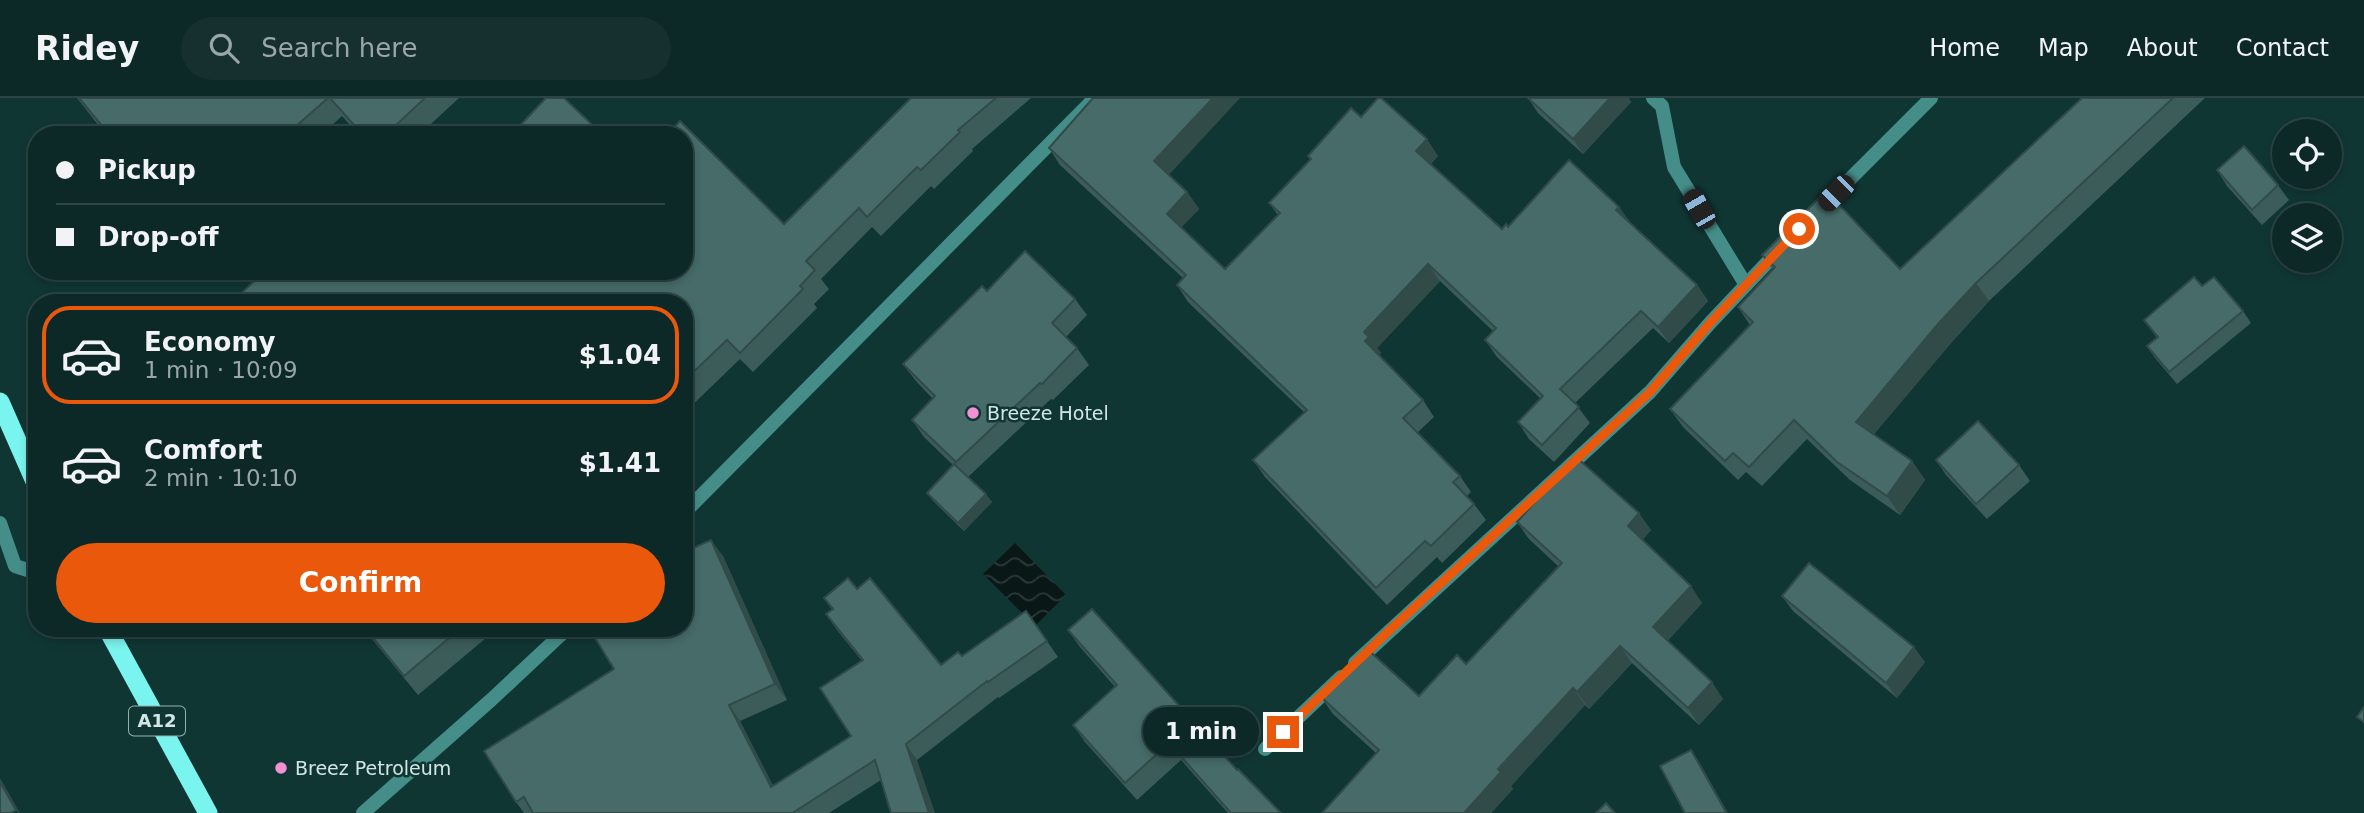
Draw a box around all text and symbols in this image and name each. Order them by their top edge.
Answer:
search box [181,17,671,80]
text: Ridey [35,29,139,68]
icon: search [205,29,243,67]
text: Search here [261,33,417,63]
text: Home [1929,34,2000,62]
text: Map [2038,34,2089,62]
text: About [2127,34,2198,62]
text: Contact [2236,34,2329,62]
map controls [2272,119,2342,273]
button: locate [2272,119,2342,189]
text: Pickup [98,155,196,185]
car [1814,171,1859,215]
car [1680,186,1719,232]
button: layers [2272,203,2342,273]
route start [1783,213,1815,245]
text: Drop-off [98,222,219,252]
icon: car [60,324,123,387]
text: Economy [144,327,275,357]
text: $1.04 [579,340,661,370]
text: 1 min · 10:09 [144,357,298,383]
place label: Breeze Hotel [987,402,1109,424]
marker: Breeze Hotel [965,405,981,421]
icon: car [60,432,123,495]
text: Comfort [144,435,262,465]
text: $1.41 [579,448,661,478]
text: 2 min · 10:10 [144,465,298,491]
button: Confirm [56,543,665,623]
road number: A12 [129,706,185,736]
callout: 1 min [1143,708,1258,756]
route end [1267,716,1299,748]
text: 1 min [1165,718,1237,744]
place label: Breez Petroleum [295,757,451,779]
marker: Breez Petroleum [273,760,289,776]

